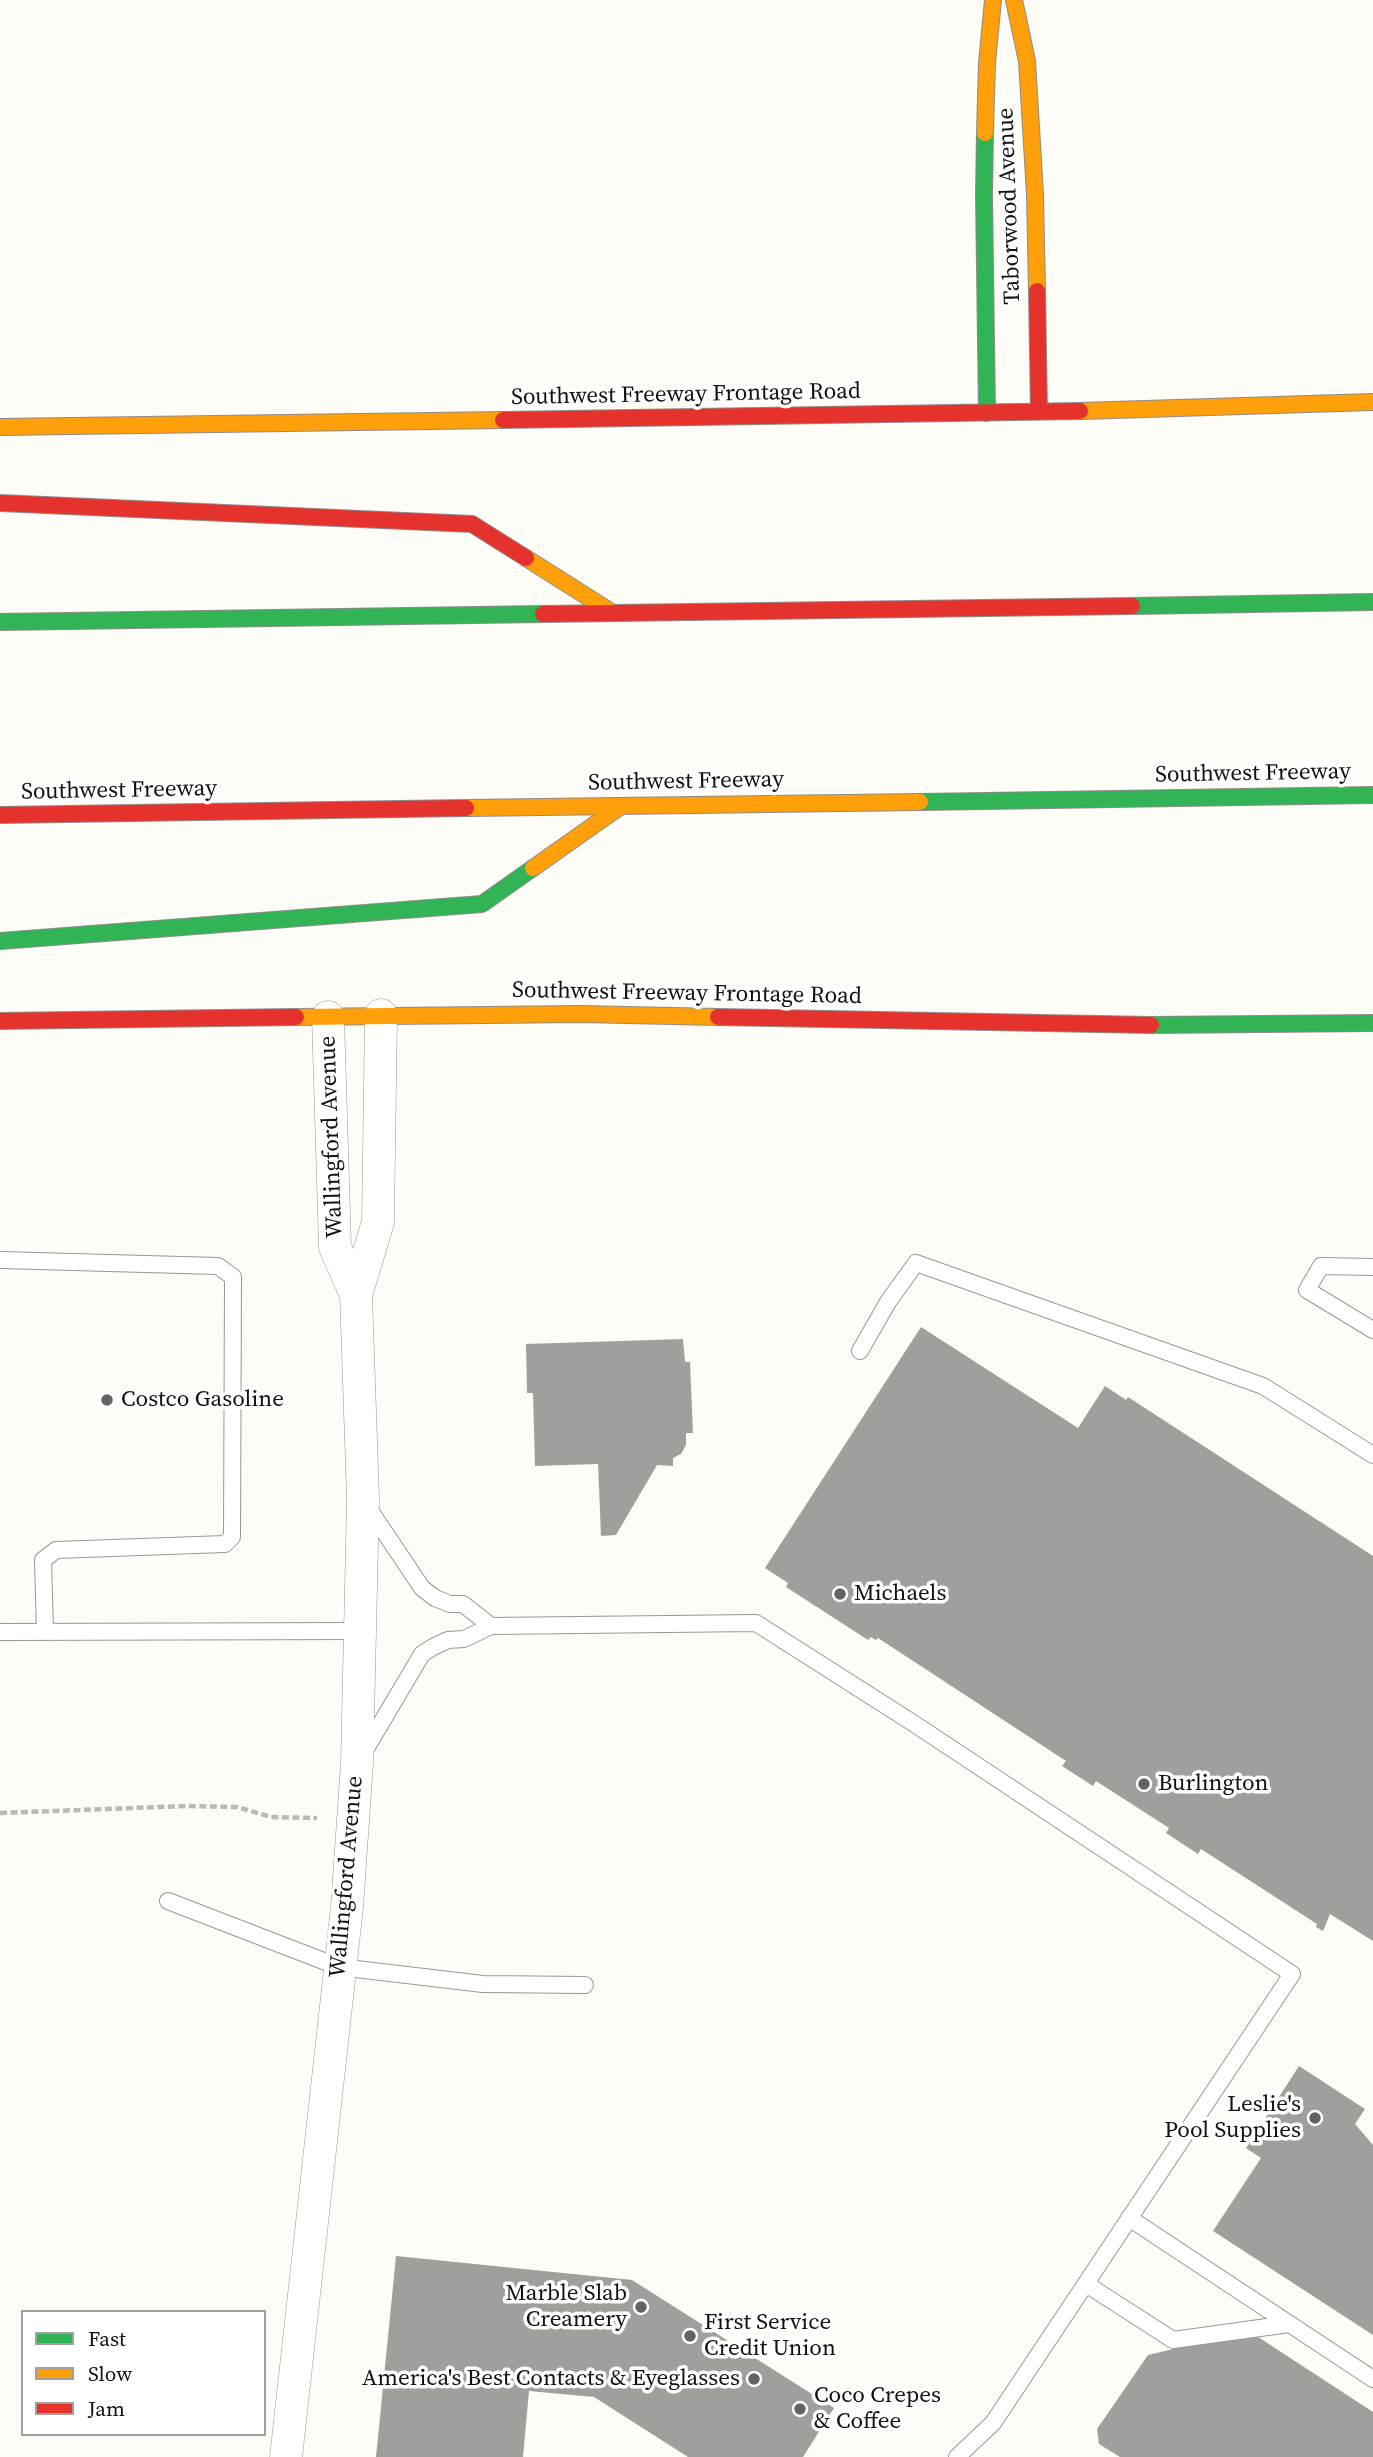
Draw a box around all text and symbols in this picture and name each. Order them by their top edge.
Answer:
street label: Taborwood Avenue [993,107,1027,305]
street label: Southwest Freeway Frontage Road [511,378,861,412]
street label: Southwest Freeway [1155,758,1351,790]
street label: Southwest Freeway [588,766,784,798]
street label: Southwest Freeway [21,775,217,807]
street label: Southwest Freeway Frontage Road [512,977,862,1011]
street label: Wallingford Avenue [315,1035,349,1239]
place label: Costco Gasoline [121,1386,284,1414]
marker: Costco Gasoline [99,1392,115,1408]
place label: Michaels [854,1580,946,1608]
marker: Michaels [832,1586,848,1602]
place label: Burlington [1158,1770,1268,1798]
street label: Wallingford Avenue [324,1775,370,1979]
marker: Burlington [1136,1776,1152,1792]
place label: Leslie's Pool Supplies [1164,2091,1301,2145]
marker: Leslie's Pool Supplies [1307,2110,1323,2126]
place label: Marble Slab Creamery [506,2280,627,2334]
marker: Marble Slab Creamery [633,2299,649,2315]
place label: First Service Credit Union [704,2309,836,2363]
legend [21,2310,266,2436]
text: Fast [88,2324,126,2353]
marker: First Service Credit Union [682,2328,698,2344]
text: Slow [88,2359,132,2388]
place label: America's Best Contacts & Eyeglasses [362,2365,740,2393]
marker: America's Best Contacts & Eyeglasses [746,2371,762,2387]
place label: Coco Crepes & Coffee [814,2382,941,2436]
text: Jam [88,2394,125,2423]
marker: Coco Crepes & Coffee [792,2401,808,2417]

